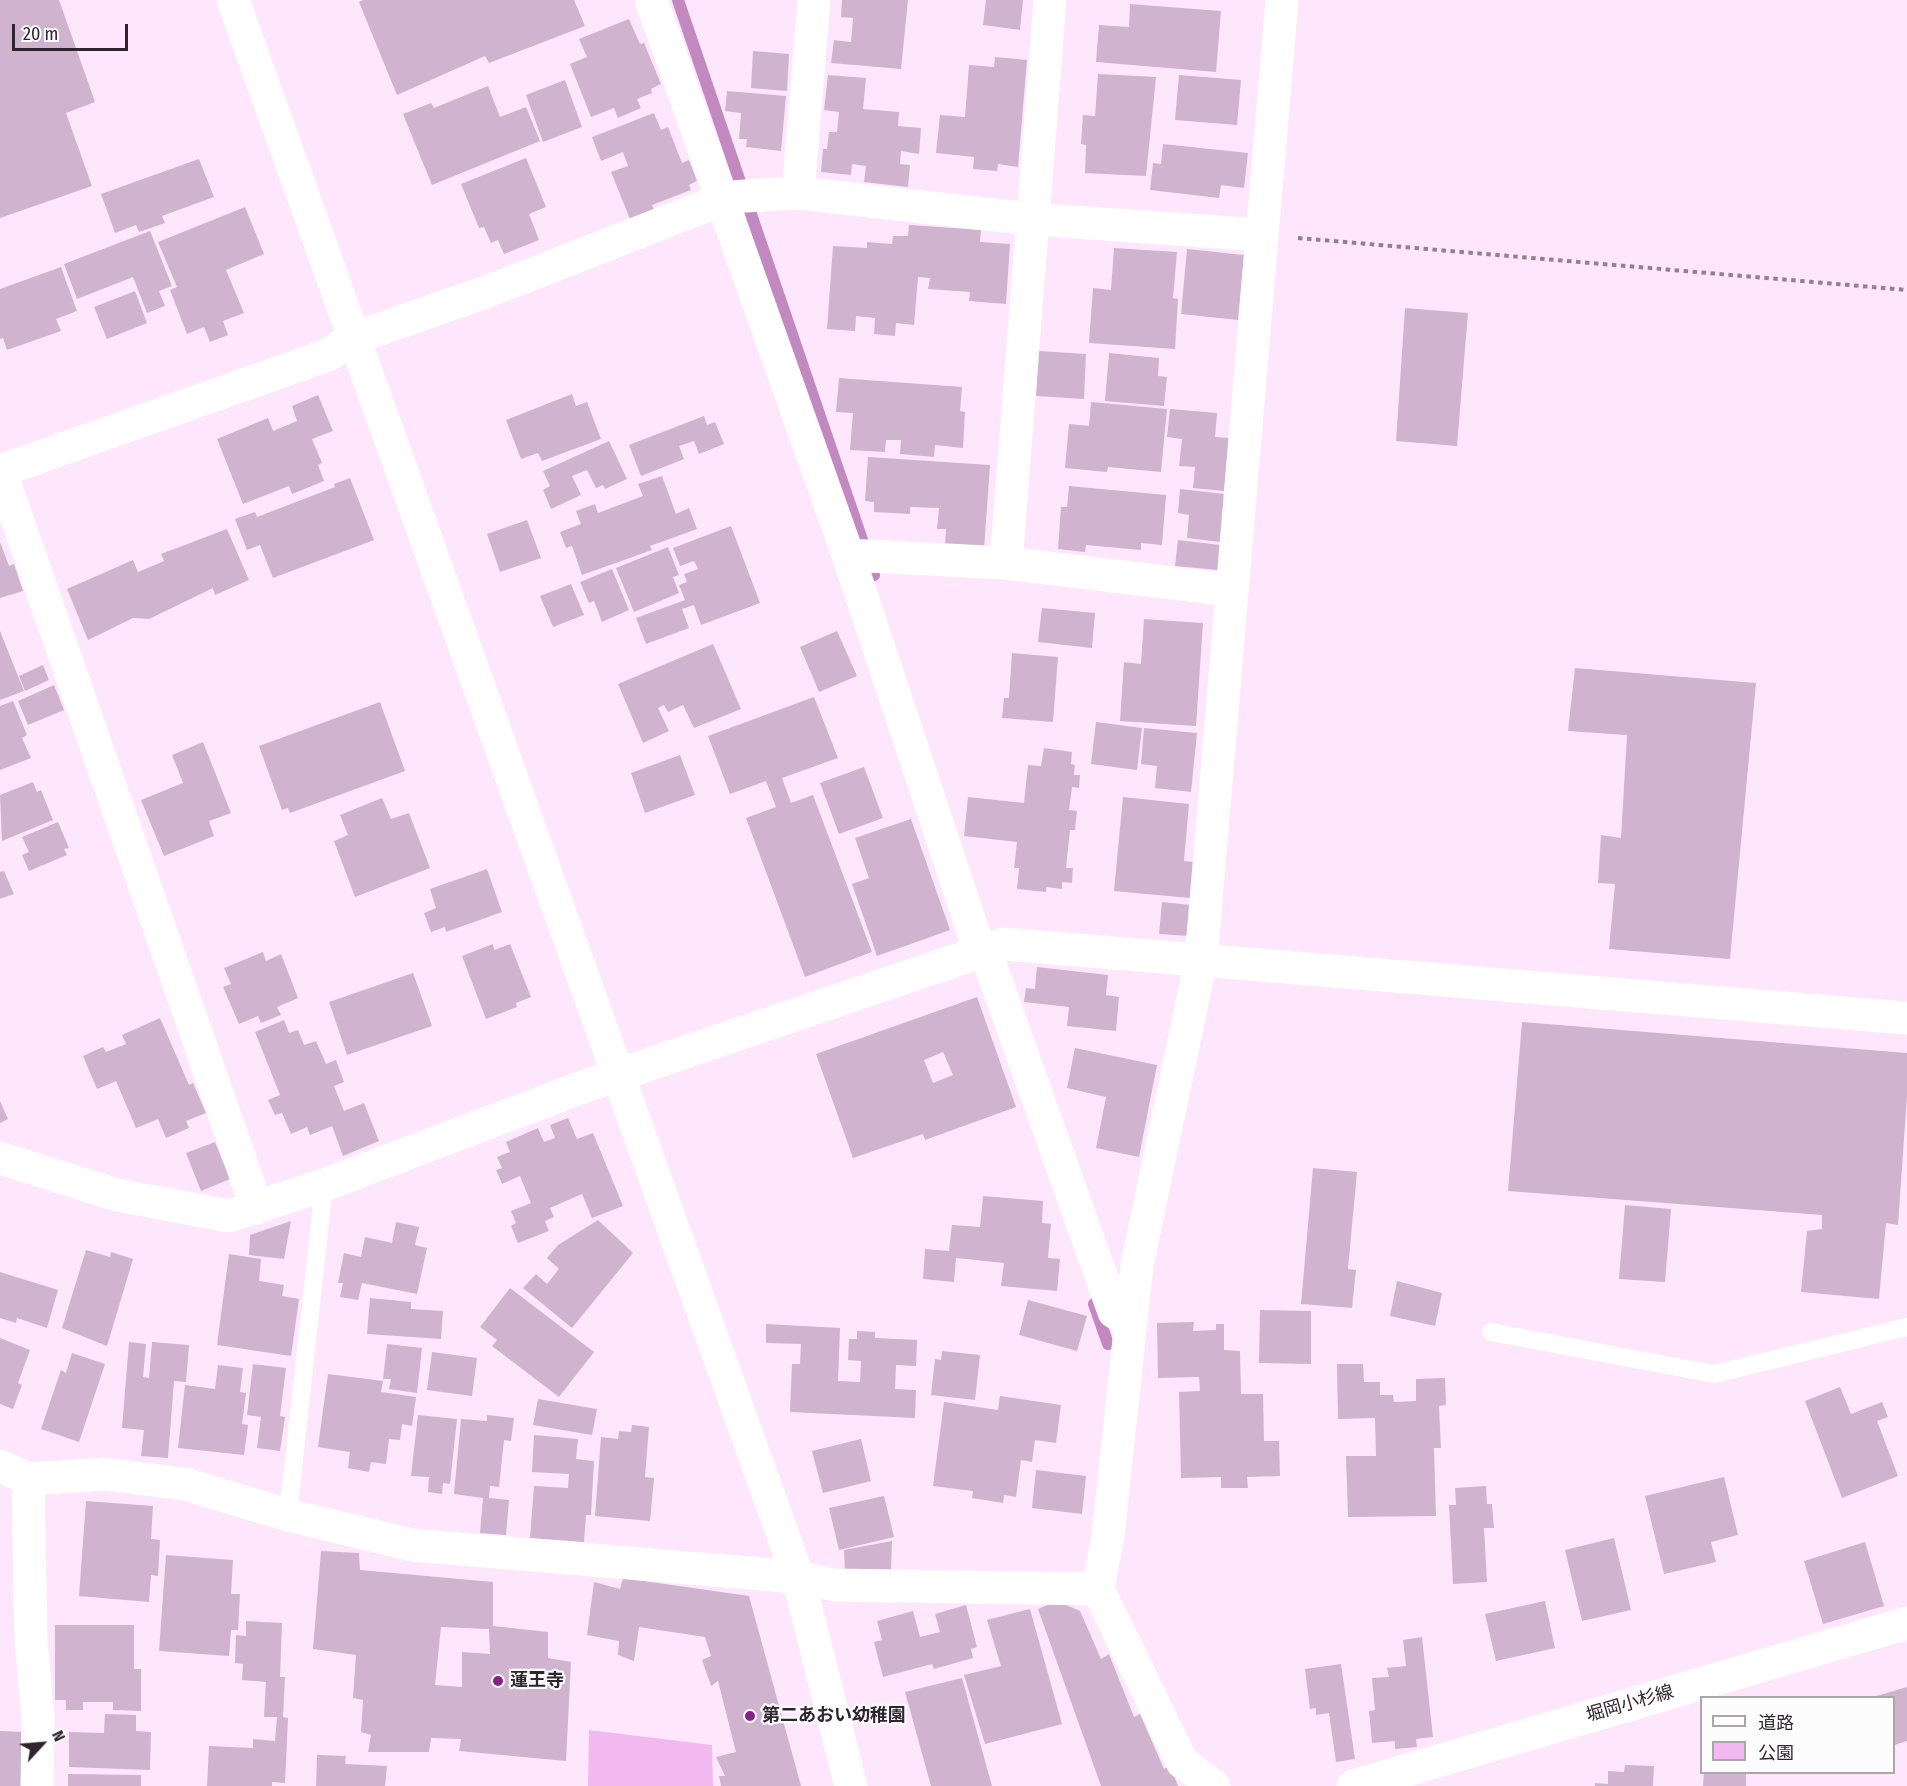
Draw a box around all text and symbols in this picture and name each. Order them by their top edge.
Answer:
scale bar [15,12,130,50]
text: 20 m [23,23,58,45]
place label: 蓮王寺 [510,1670,564,1692]
marker: 蓮王寺 [491,1674,505,1688]
street label: 堀岡小杉線 [1584,1681,1676,1727]
legend [1700,1696,1895,1774]
place label: 第二あおい幼稚園 [762,1705,906,1727]
marker: 第二あおい幼稚園 [743,1709,757,1723]
text: 道路 [1758,1712,1794,1734]
north arrow [12,1714,72,1774]
text: N [48,1727,69,1744]
text: 公園 [1758,1742,1794,1764]

